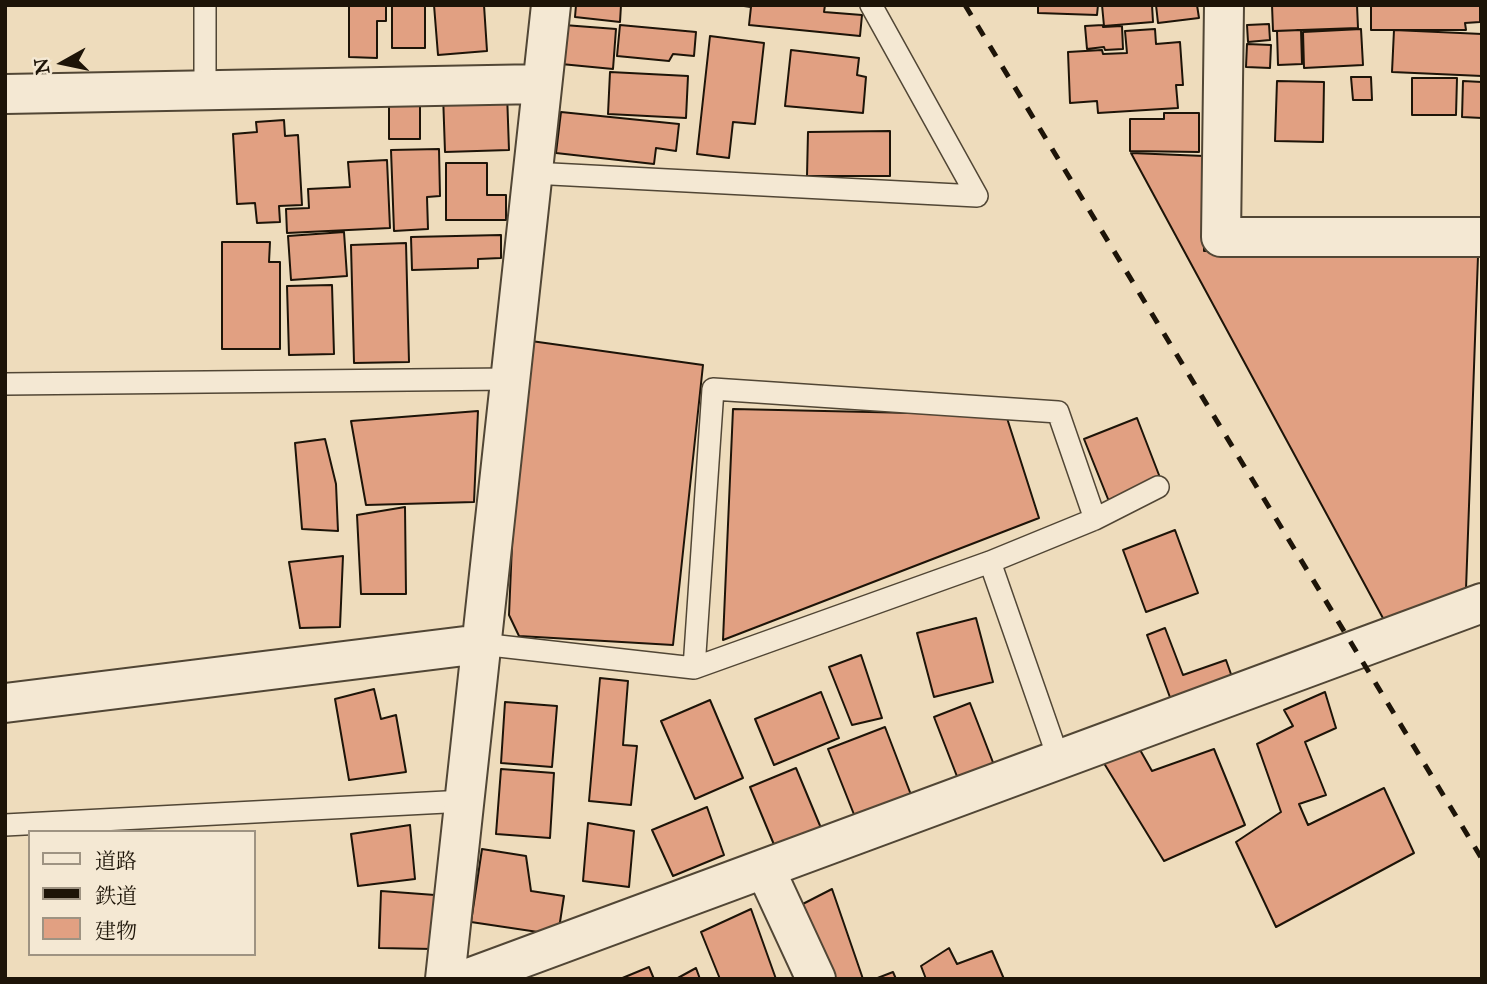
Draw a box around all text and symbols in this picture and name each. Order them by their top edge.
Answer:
north arrow [28,28,98,98]
text: N [29,57,54,76]
legend [28,830,256,956]
text: 道路 [95,848,137,874]
text: 鉄道 [95,883,137,909]
text: 建物 [95,918,137,944]

